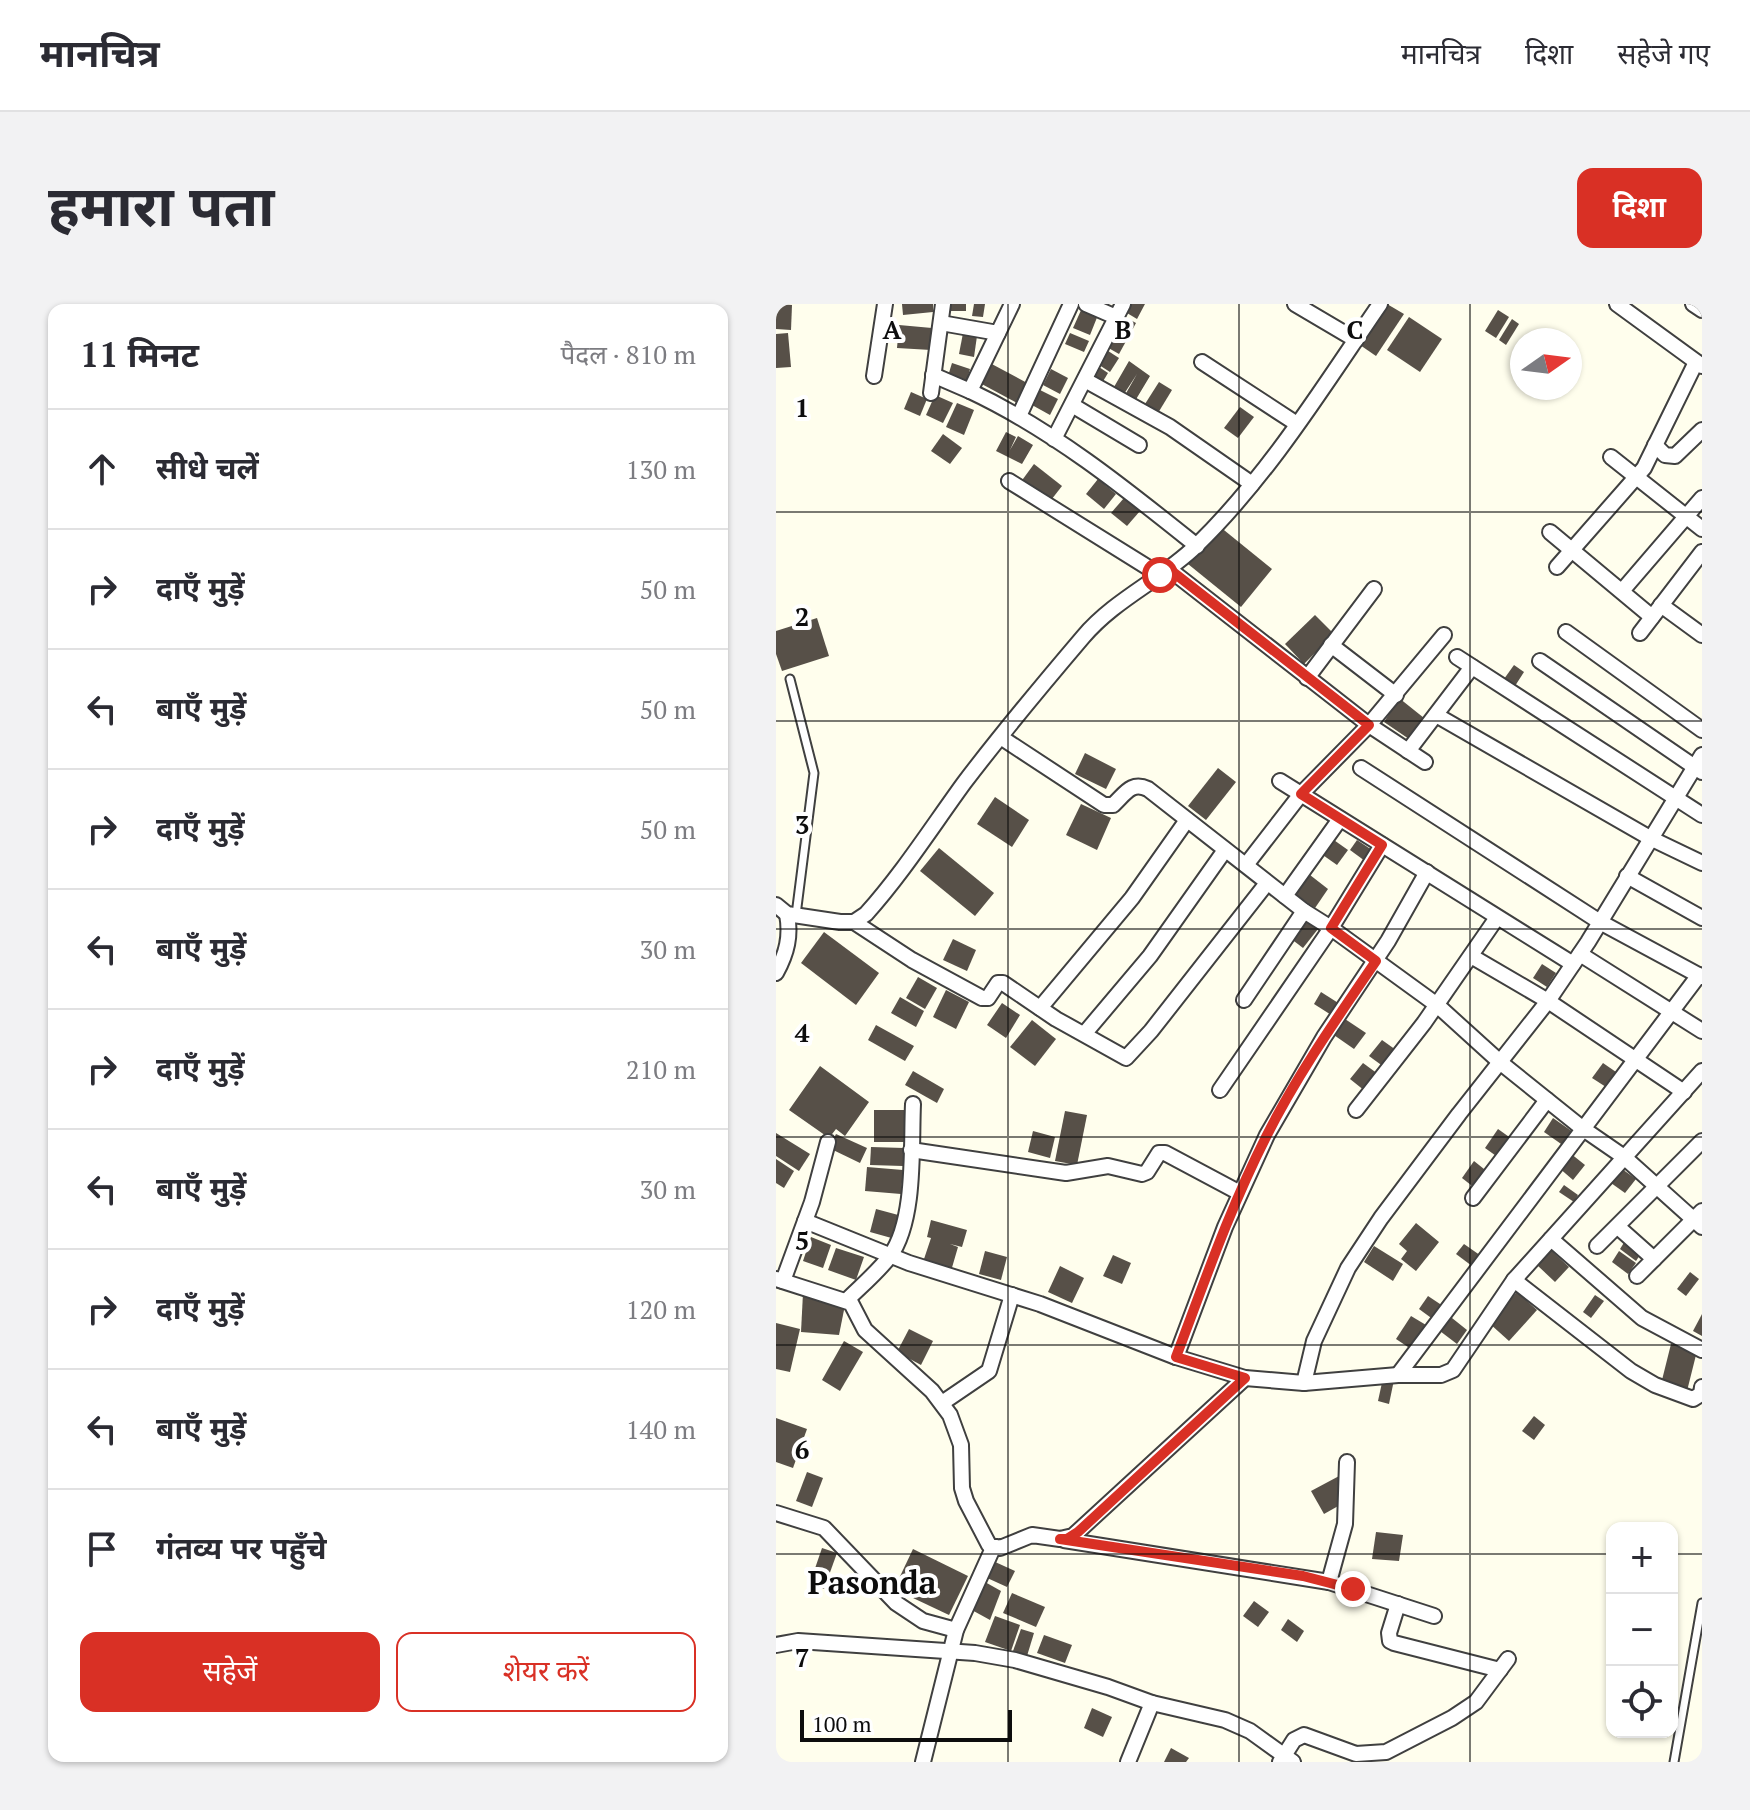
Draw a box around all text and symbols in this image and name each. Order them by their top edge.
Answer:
text: मानचित्र [40,28,160,78]
text: मानचित्र [1401,35,1481,72]
text: दिशा [1525,35,1573,72]
text: सहेजे गए [1617,35,1710,72]
text: हमारा पता [48,168,275,242]
button: दिशा [1577,168,1702,248]
text: A [883,312,902,346]
text: B [1115,312,1131,346]
text: C [1347,312,1363,346]
north arrow [1510,328,1582,400]
text: 11 मिनट [80,332,199,377]
text: पैदल · 810 m [561,337,696,371]
text: 1 [795,390,809,424]
icon: ahead [80,447,124,491]
text: सीधे चलें [156,448,259,488]
text: 130 m [626,452,696,486]
route start [1142,557,1178,593]
icon: right [80,567,124,611]
text: दाएँ मुड़ें [156,568,245,608]
text: 50 m [640,572,696,606]
text: 2 [795,599,809,633]
icon: left [80,687,124,731]
text: बाएँ मुड़ें [156,688,246,728]
text: 50 m [640,692,696,726]
icon: right [80,807,124,851]
text: 3 [795,807,809,841]
text: दाएँ मुड़ें [156,808,245,848]
text: 50 m [640,812,696,846]
icon: left [80,927,124,971]
text: बाएँ मुड़ें [156,928,246,968]
text: 30 m [640,932,696,966]
text: 4 [795,1015,810,1049]
icon: right [80,1047,124,1091]
text: दाएँ मुड़ें [156,1048,245,1088]
text: 210 m [626,1052,696,1086]
icon: left [80,1167,124,1211]
text: बाएँ मुड़ें [156,1168,246,1208]
text: 30 m [640,1172,696,1206]
text: 5 [795,1223,809,1257]
icon: right [80,1287,124,1331]
text: दाएँ मुड़ें [156,1288,245,1328]
text: 120 m [626,1292,696,1326]
icon: left [80,1407,124,1451]
text: बाएँ मुड़ें [156,1408,246,1448]
text: 140 m [626,1412,696,1446]
text: 6 [795,1432,809,1466]
map controls [1606,1522,1678,1738]
button: + [1606,1522,1678,1594]
icon: arrive [80,1527,124,1571]
text: गंतव्य पर पहुँचे [156,1528,326,1568]
district label: Pasonda [807,1561,937,1603]
route end [1335,1571,1371,1607]
button: − [1606,1594,1678,1666]
button: सहेजें [80,1632,380,1712]
button: शेयर करें [396,1632,696,1712]
text: 7 [795,1640,809,1674]
button: locate [1606,1666,1678,1738]
scale bar [800,1706,1012,1742]
text: 100 m [812,1709,872,1738]

